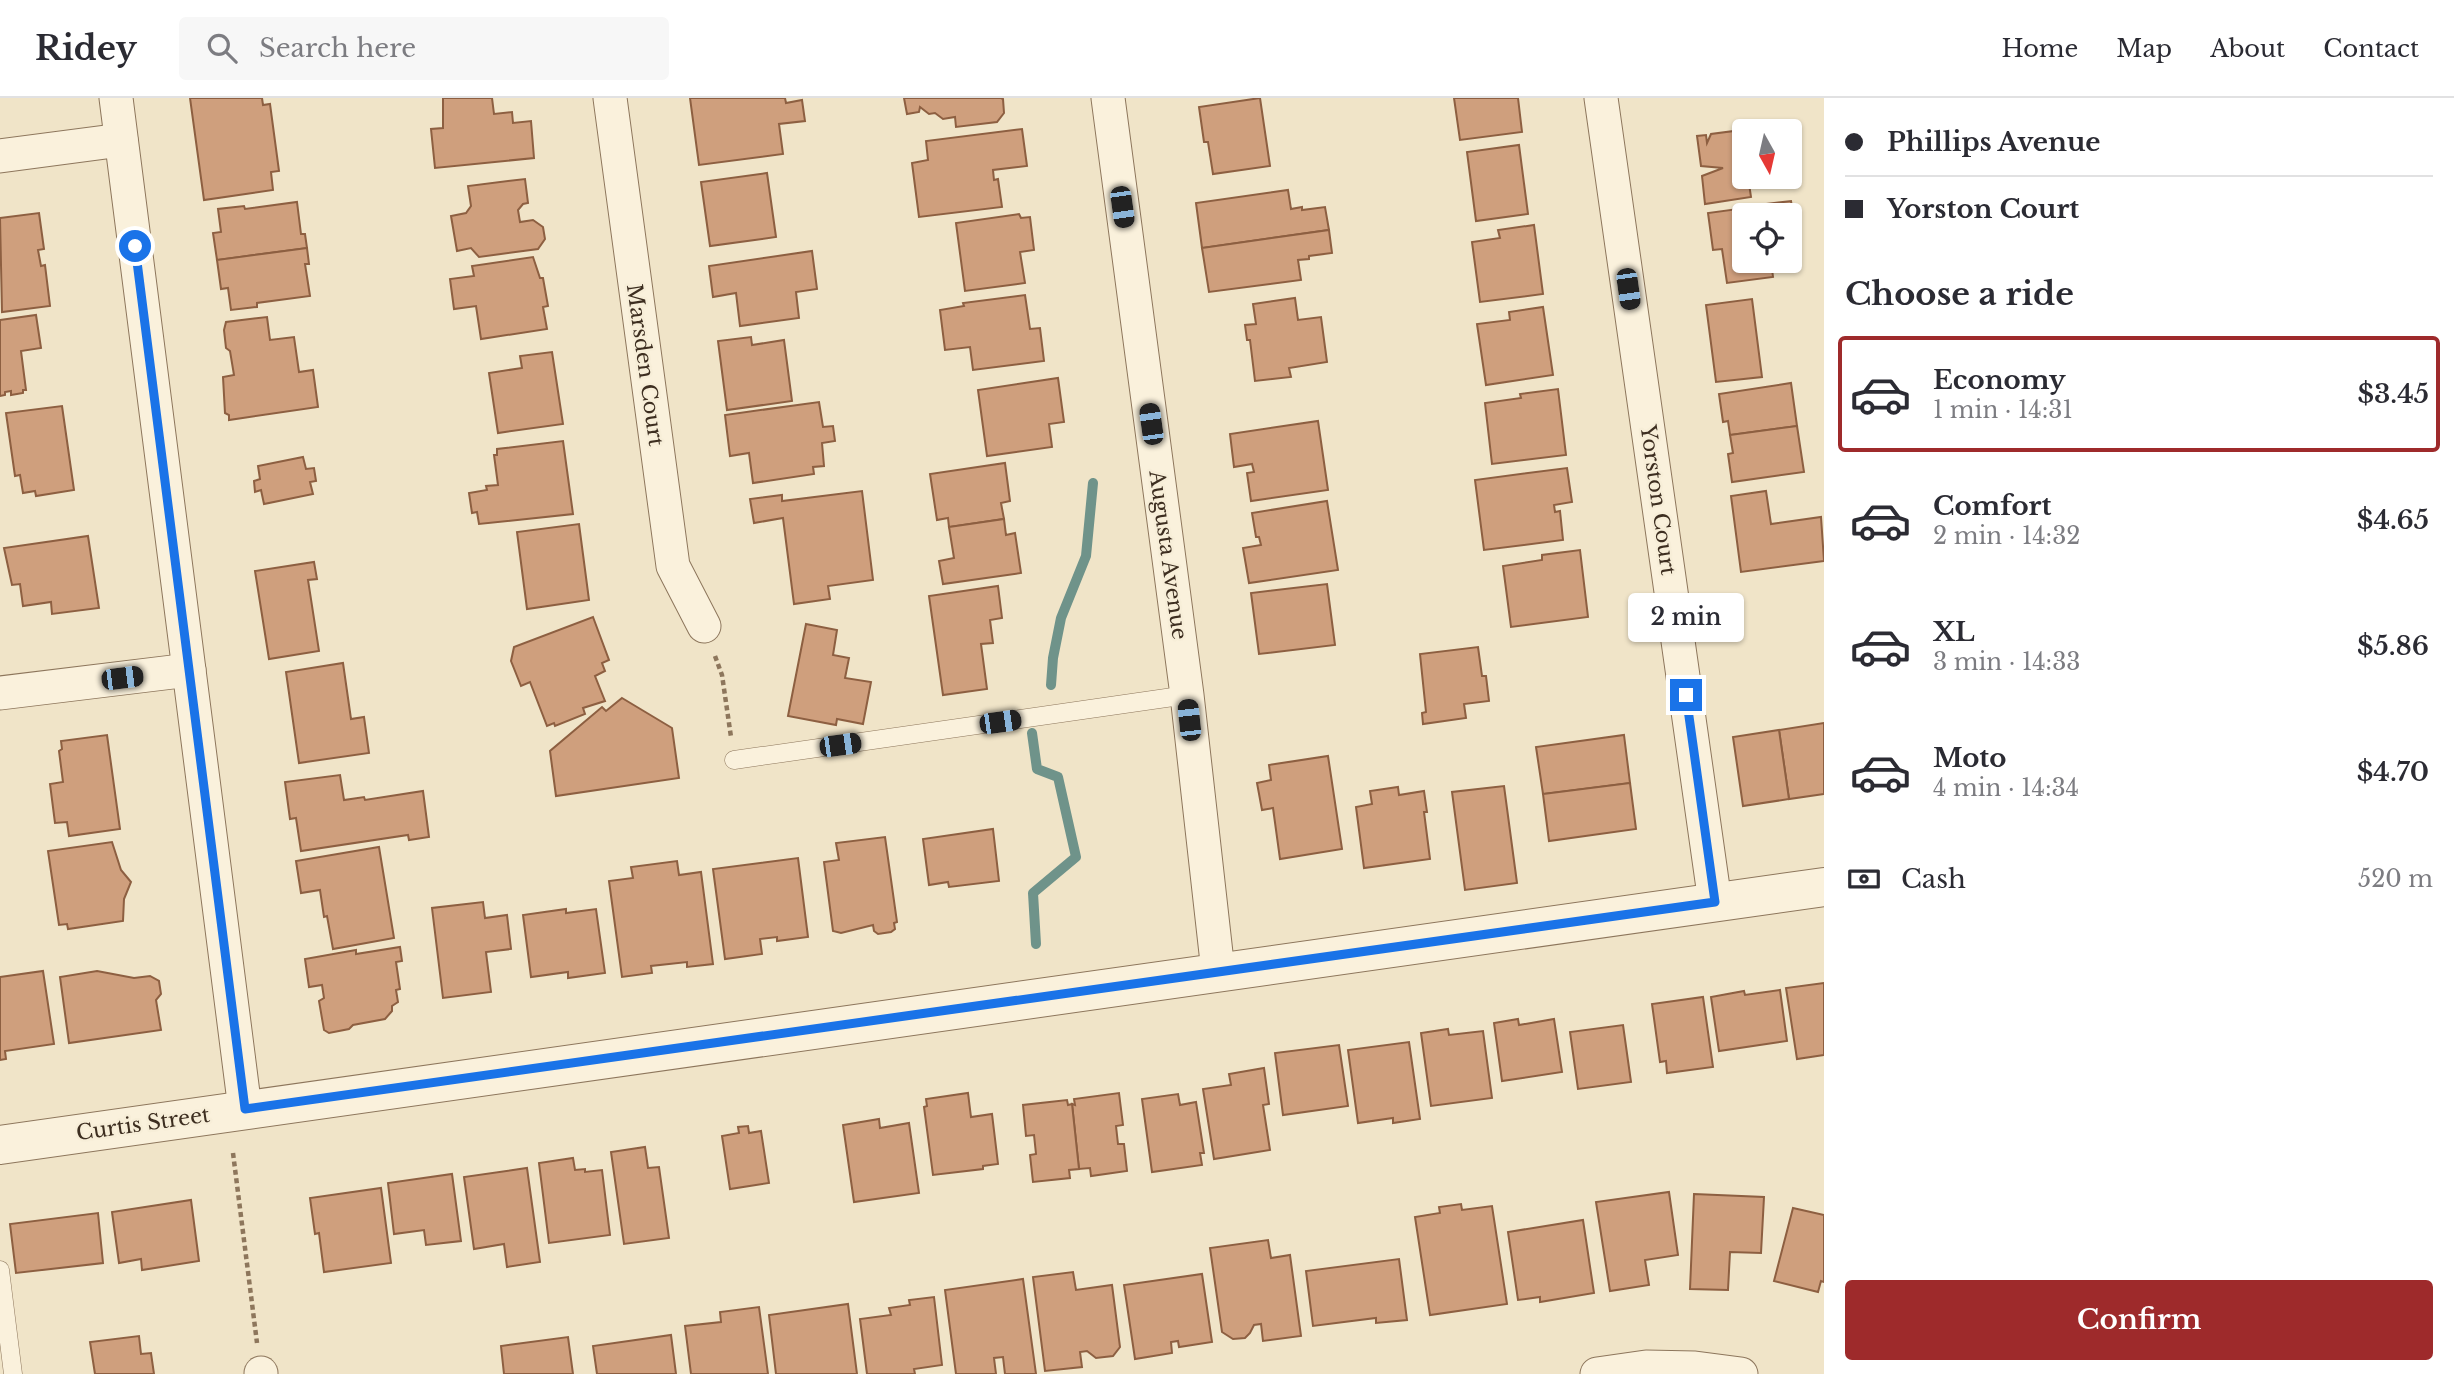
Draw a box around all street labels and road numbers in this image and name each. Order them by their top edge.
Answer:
street label: Marsden Court [621,282,669,448]
street label: Yorston Court [1634,422,1681,577]
street label: Augusta Avenue [1143,468,1193,641]
street label: Curtis Street [74,1102,212,1146]

